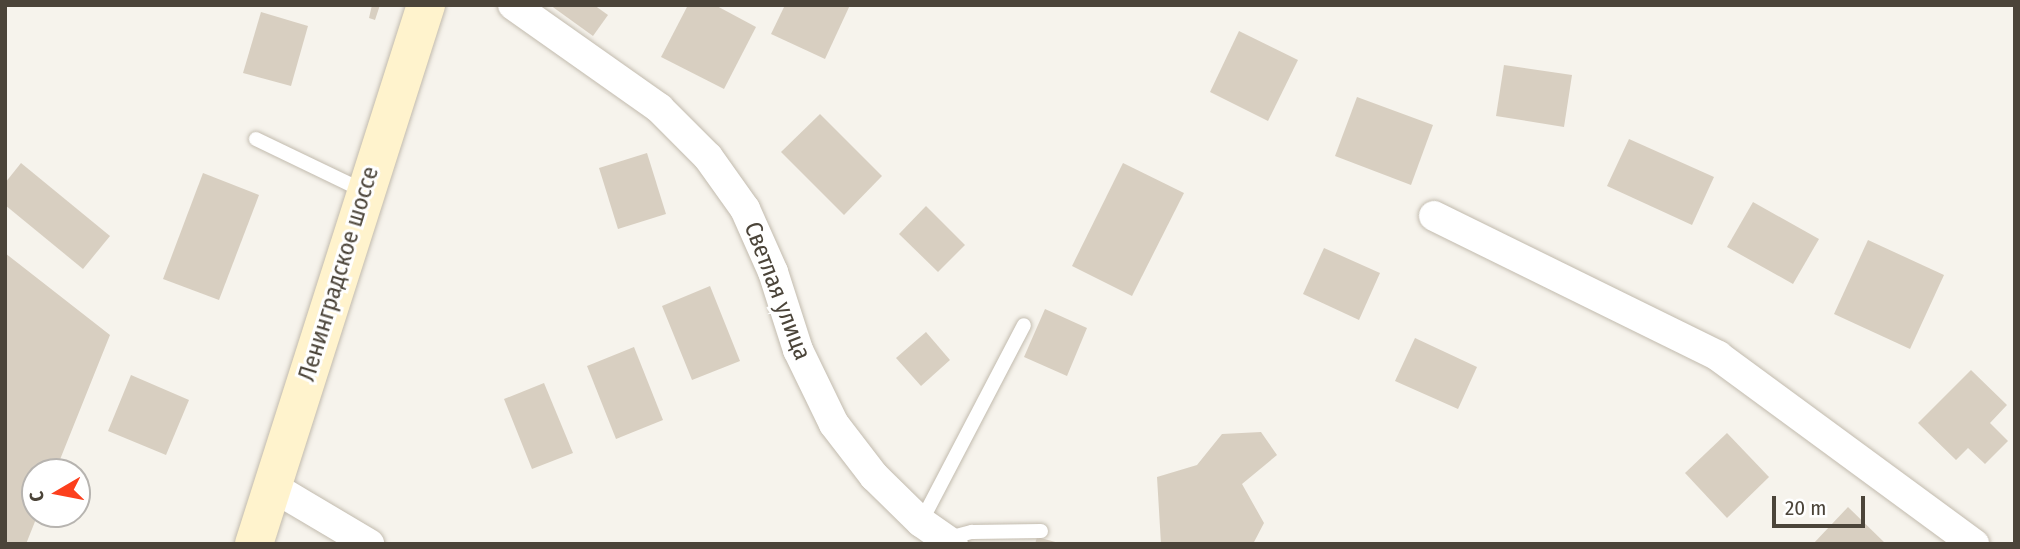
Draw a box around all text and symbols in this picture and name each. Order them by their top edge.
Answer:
street label: Ленинградское шоссе [293,163,385,385]
street label: Светлая улица [737,218,817,364]
north arrow [21,458,91,528]
scale bar [1775,482,1868,526]
text: С [25,489,49,503]
text: 20 m [1785,495,1826,521]

